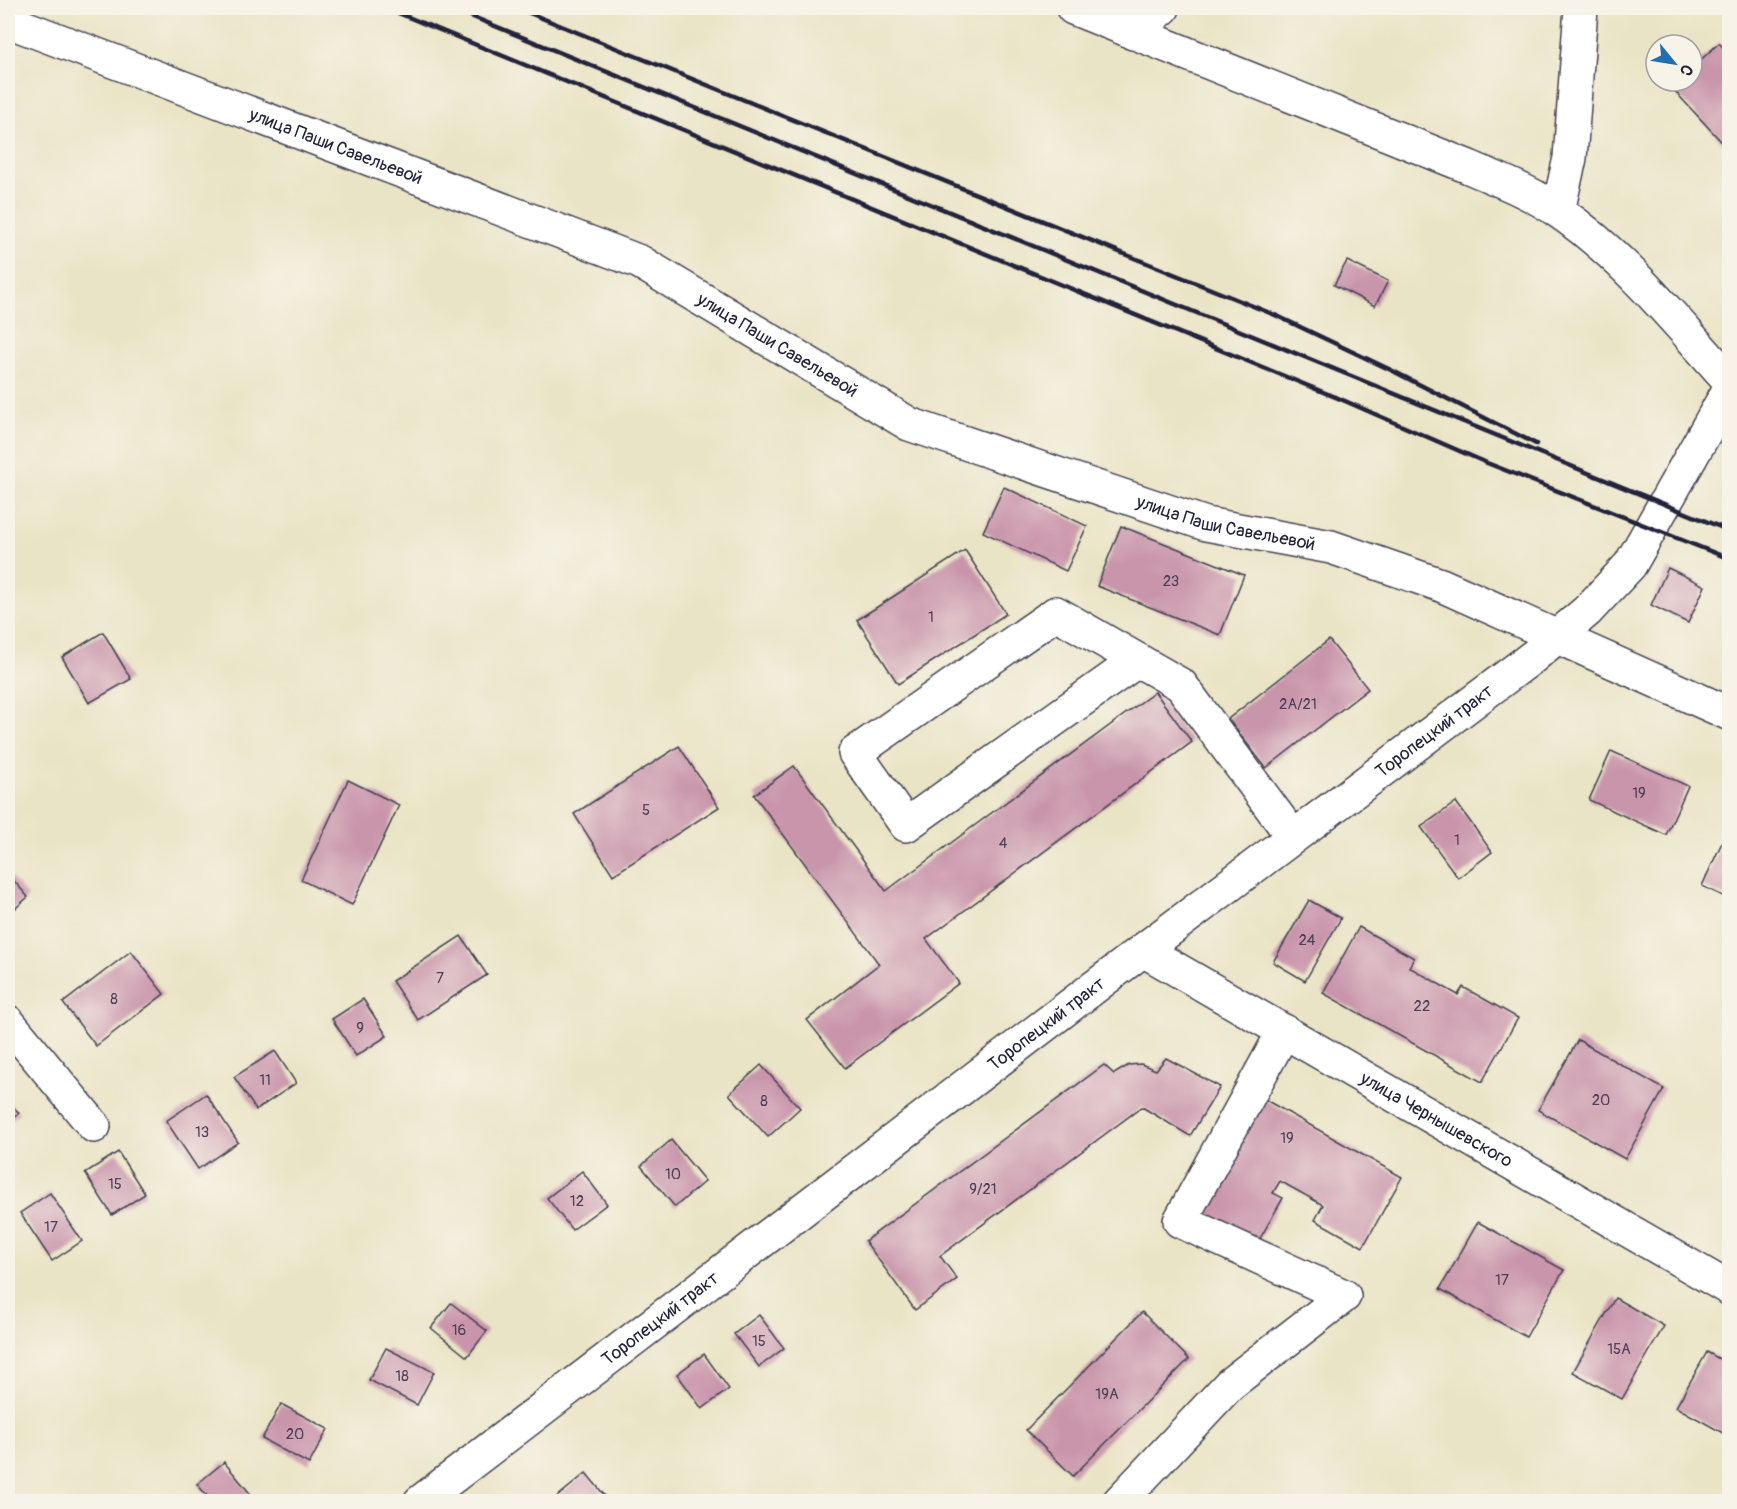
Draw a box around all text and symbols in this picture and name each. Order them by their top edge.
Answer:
north arrow [1644,33,1704,93]
text: С [1675,61,1697,79]
street label: улица Паши Савельевой [245,103,426,190]
street label: улица Паши Савельевой [692,288,862,403]
street label: улица Паши Савельевой [1132,490,1317,556]
house number: 23 [1163,572,1179,591]
house number: 1 [928,608,934,627]
street label: Торопецкий тракт [1371,680,1498,783]
house number: 2А/21 [1279,695,1317,714]
house number: 19 [1632,784,1646,803]
house number: 5 [642,801,650,820]
house number: 1 [1454,831,1460,850]
house number: 4 [999,834,1008,853]
house number: 24 [1298,931,1316,950]
house number: 7 [436,969,444,988]
street label: Торопецкий тракт [984,972,1110,1076]
house number: 8 [110,990,118,1009]
house number: 22 [1414,997,1430,1016]
house number: 9 [356,1019,364,1038]
street label: улица Чернышевского [1355,1067,1517,1173]
house number: 11 [259,1071,271,1090]
house number: 20 [1592,1091,1610,1110]
house number: 8 [760,1092,768,1111]
house number: 13 [195,1123,209,1142]
house number: 19 [1280,1129,1294,1148]
house number: 10 [665,1165,681,1184]
house number: 15 [108,1175,122,1194]
house number: 9/21 [969,1180,997,1199]
house number: 12 [570,1192,584,1211]
house number: 17 [44,1218,58,1237]
street label: Торопецкий тракт [597,1267,723,1371]
house number: 17 [1495,1271,1509,1290]
house number: 16 [452,1321,466,1340]
house number: 15 [752,1332,766,1351]
house number: 15А [1607,1340,1631,1359]
house number: 18 [395,1367,409,1386]
house number: 19А [1095,1385,1119,1404]
house number: 20 [286,1425,304,1444]

